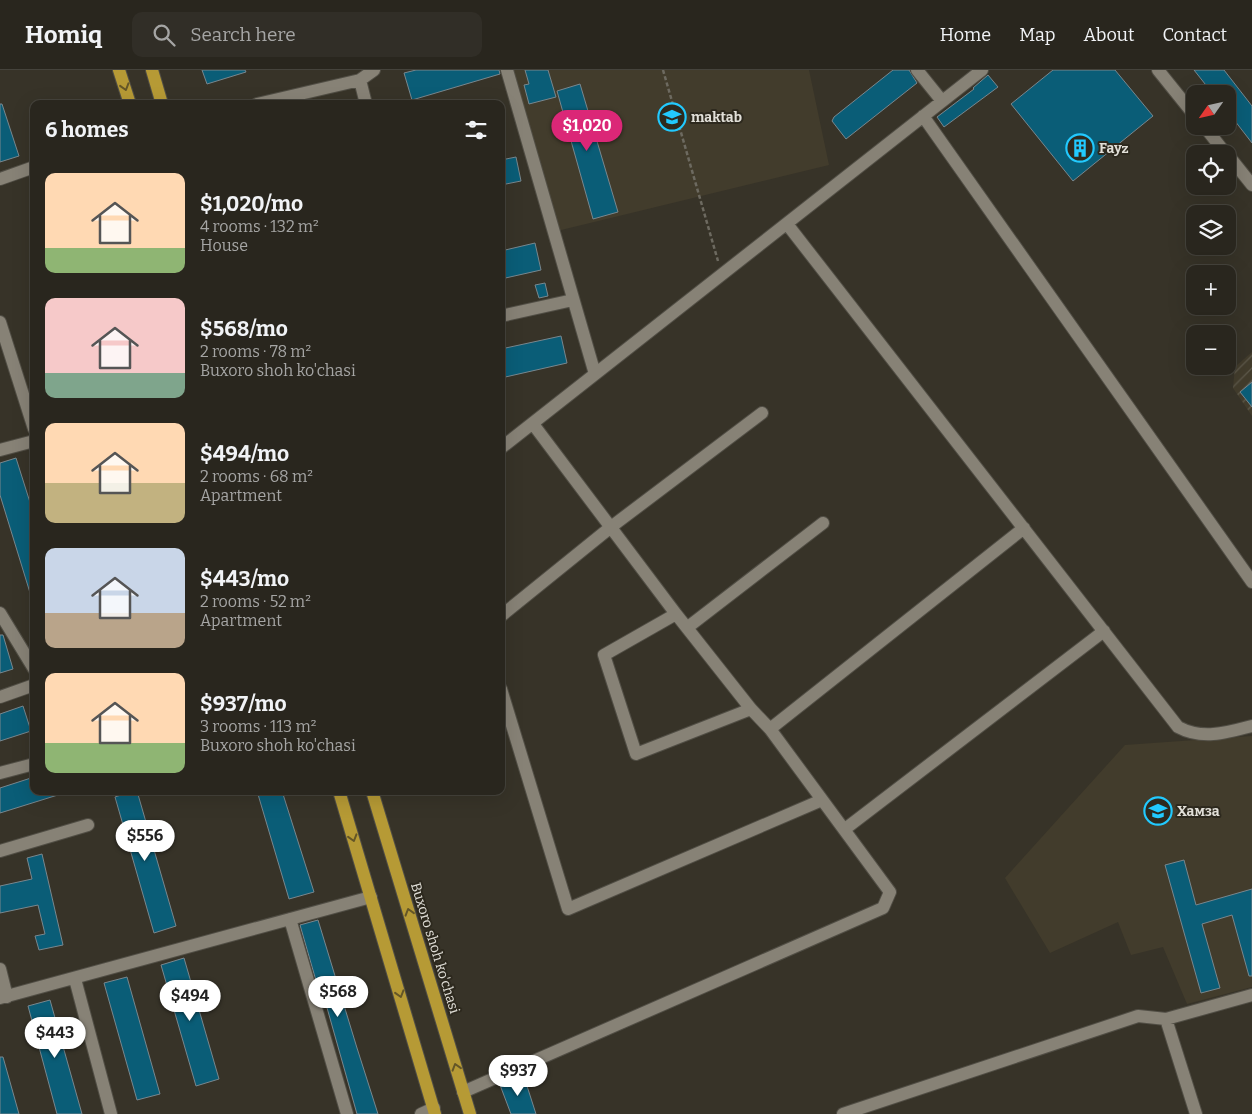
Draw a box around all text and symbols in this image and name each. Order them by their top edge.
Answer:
search box [132,12,482,57]
text: Homiq [25,21,102,49]
icon: search [150,21,178,49]
text: Search here [190,23,296,46]
text: Home [940,24,991,46]
text: Map [1019,24,1055,46]
text: About [1083,24,1134,46]
text: Contact [1162,24,1227,46]
one-way arrow [119,82,129,91]
north arrow [1186,85,1236,135]
map controls [1186,85,1236,375]
school or university icon: maktab [657,102,687,132]
pin: $1,020 [546,109,628,152]
place label: maktab [691,109,742,126]
icon: filters [462,116,490,144]
text: $1,020 [562,116,612,135]
text: 6 homes [45,117,129,143]
building icon: Fayz [1065,133,1095,163]
place label: Fayz [1099,140,1129,157]
button: locate [1186,145,1236,195]
text: $1,020/mo [200,191,303,217]
icon: home [85,193,145,253]
button: layers [1186,205,1236,255]
text: 4 rooms · 132 m² [200,217,319,236]
text: House [200,236,248,255]
button: + [1186,265,1236,315]
text: $568/mo [200,316,288,342]
icon: home [85,318,145,378]
button: − [1186,325,1236,375]
text: 2 rooms · 78 m² [200,342,311,361]
text: Buxoro shoh ko'chasi [200,361,356,380]
text: $494/mo [200,441,289,467]
icon: home [85,443,145,503]
text: 2 rooms · 68 m² [200,467,313,486]
text: Apartment [200,486,282,505]
text: $443/mo [200,566,289,592]
icon: home [85,568,145,628]
text: 2 rooms · 52 m² [200,592,311,611]
text: Apartment [200,611,282,630]
text: $937/mo [200,691,287,717]
icon: home [85,693,145,753]
text: 3 rooms · 113 m² [200,717,316,736]
text: Buxoro shoh ko'chasi [200,736,356,755]
school or university icon: Хамза [1143,796,1173,826]
place label: Хамза [1177,803,1220,820]
pin: $556 [115,820,175,862]
text: $556 [127,826,163,845]
one-way arrow [347,833,357,842]
street label: Buxoro shoh ko'chasi [407,880,463,1016]
one-way arrow [404,908,414,916]
pin: $568 [308,976,368,1018]
pin: $494 [160,980,220,1022]
text: $568 [319,982,357,1001]
text: $494 [171,986,209,1005]
one-way arrow [394,989,404,997]
pin: $443 [25,1016,85,1059]
text: $443 [36,1023,74,1042]
pin: $937 [488,1054,548,1097]
text: $937 [500,1061,536,1080]
one-way arrow [451,1064,461,1072]

